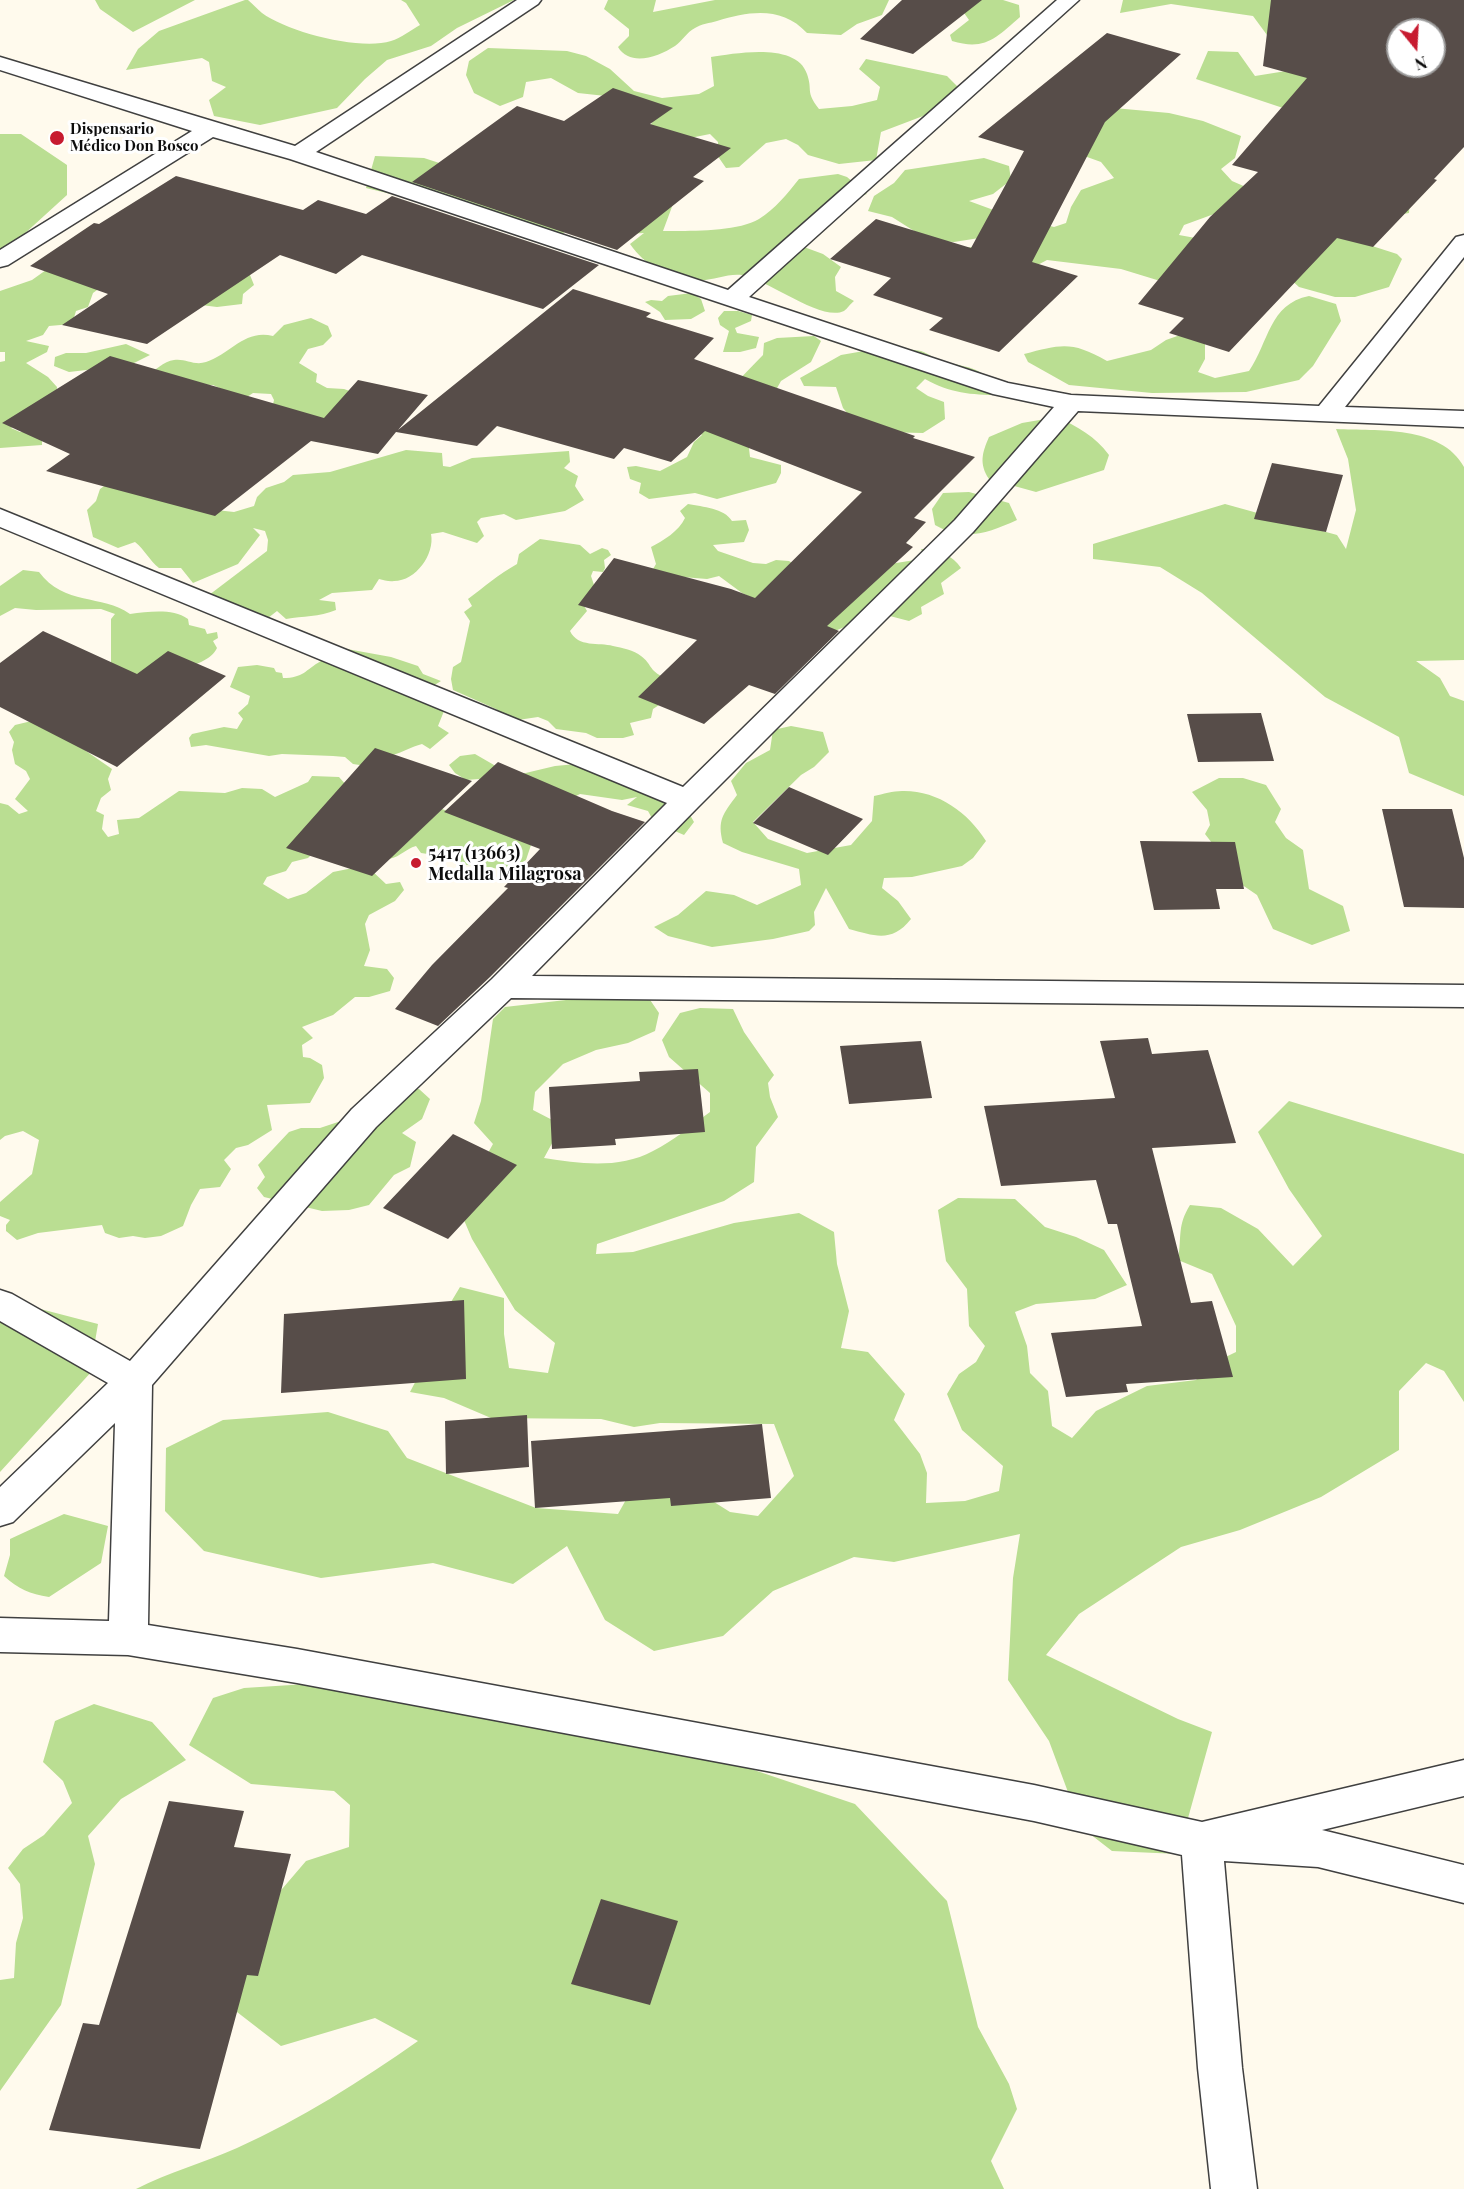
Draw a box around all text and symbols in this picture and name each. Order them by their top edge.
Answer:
north arrow [1386,18,1446,78]
text: N [1412,52,1430,75]
place label: Dispensario Médico Don Bosco [70,120,199,155]
marker: Dispensario Médico Don Bosco [48,129,66,147]
place label: 5417 (13663) Medalla Milagrosa [428,842,582,884]
marker: 5417 (13663) Medalla Milagrosa [409,856,423,870]

